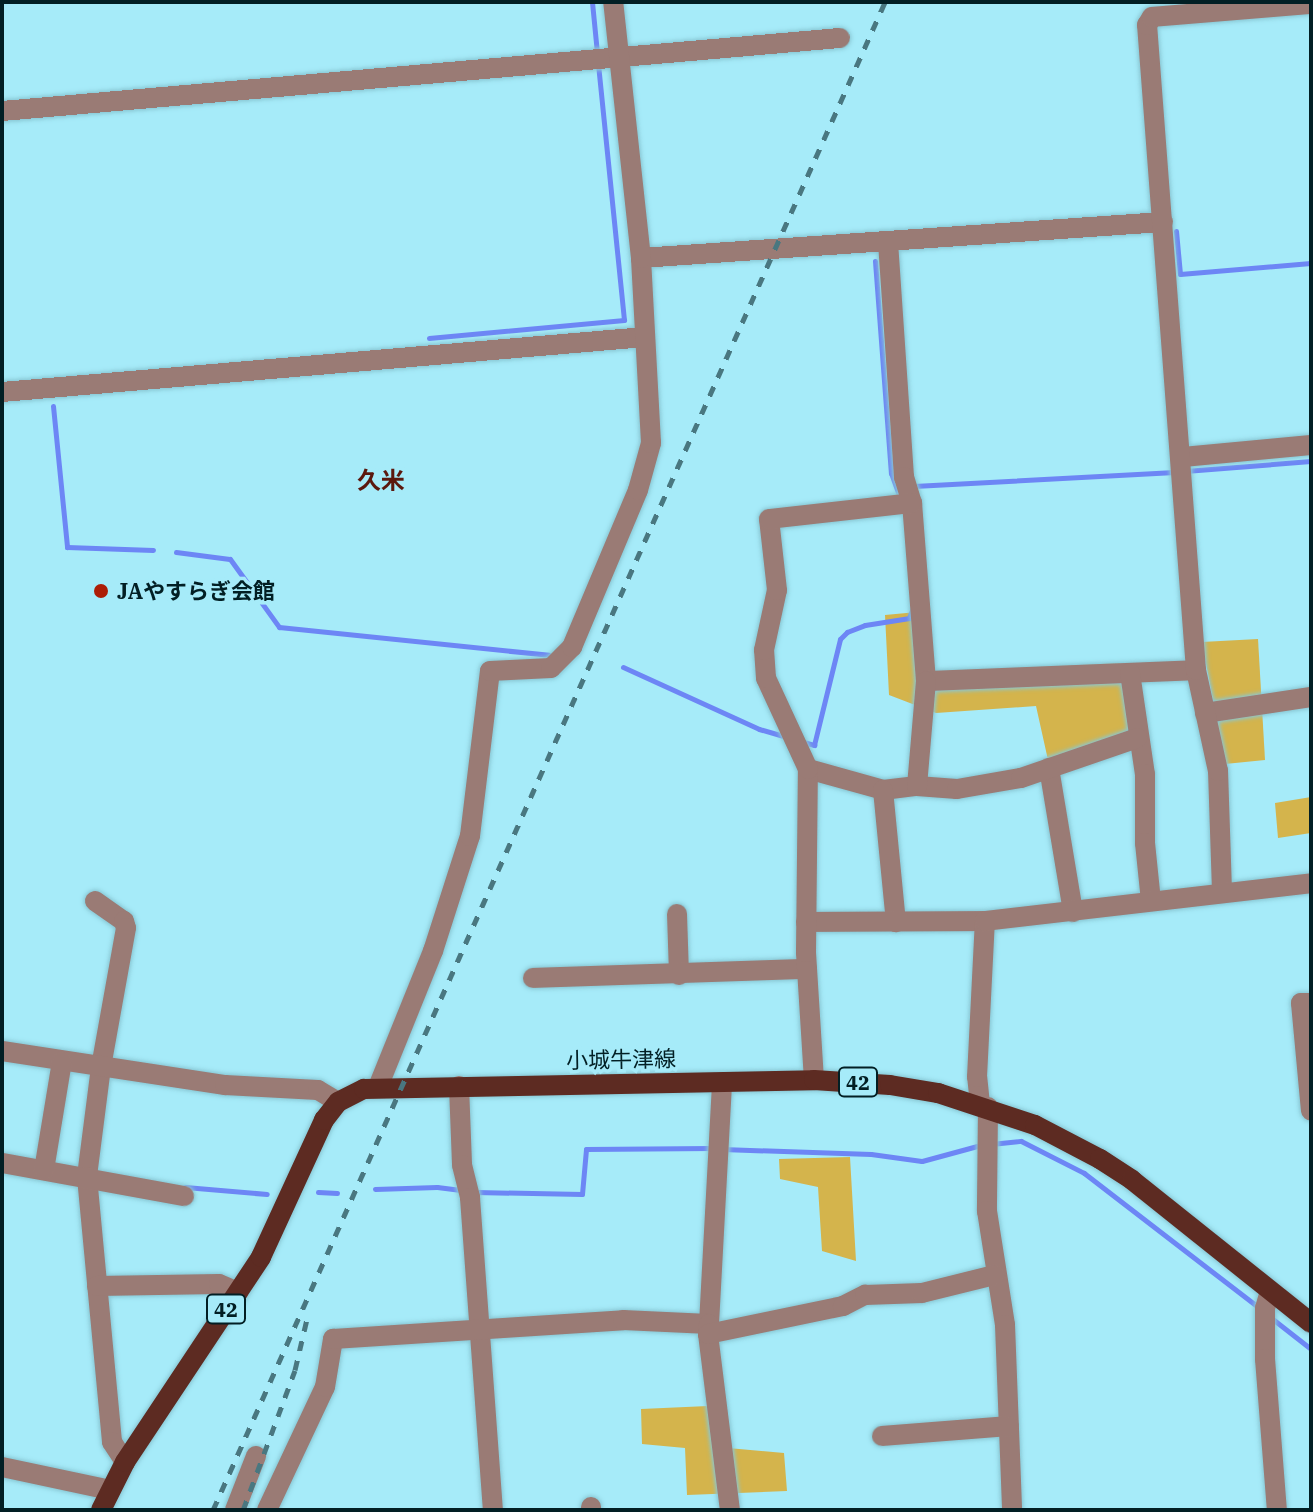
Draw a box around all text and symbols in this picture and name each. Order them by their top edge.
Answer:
district label: 久米 [357,467,405,495]
place label: JAやすらぎ会館 [117,578,275,604]
marker: JAやすらぎ会館 [92,582,110,600]
street label: 小城牛津線 [566,1045,676,1073]
road number: 42 [838,1066,878,1098]
road number: 42 [206,1293,246,1325]

